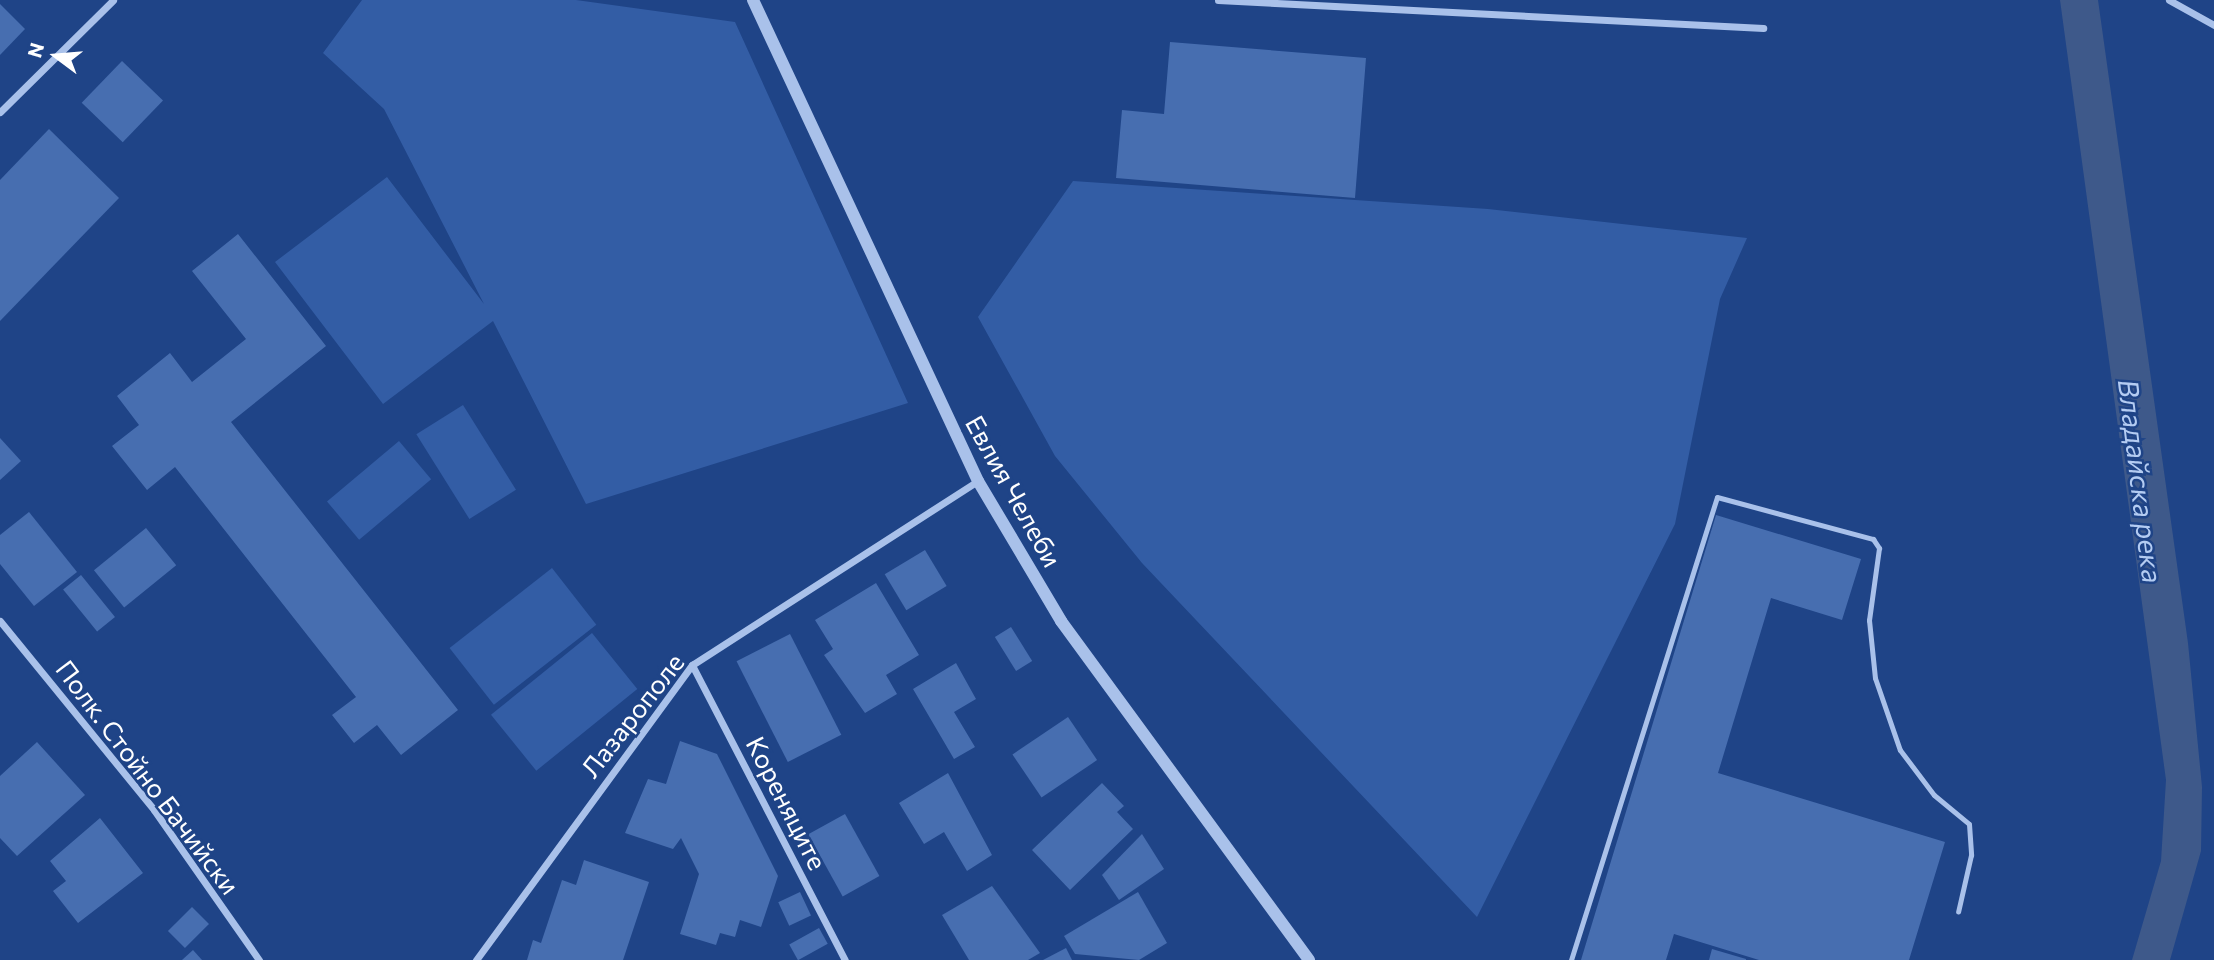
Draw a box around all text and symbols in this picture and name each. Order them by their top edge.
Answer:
north arrow [21,21,91,91]
text: N [22,40,48,60]
water label: Владайска река [2112,377,2170,585]
street label: Евлия Челеби [960,410,1068,572]
street label: Лазарополе [574,647,690,783]
street label: Полк. Стойно Бачийски [50,654,246,900]
street label: Кореняците [740,731,834,875]

